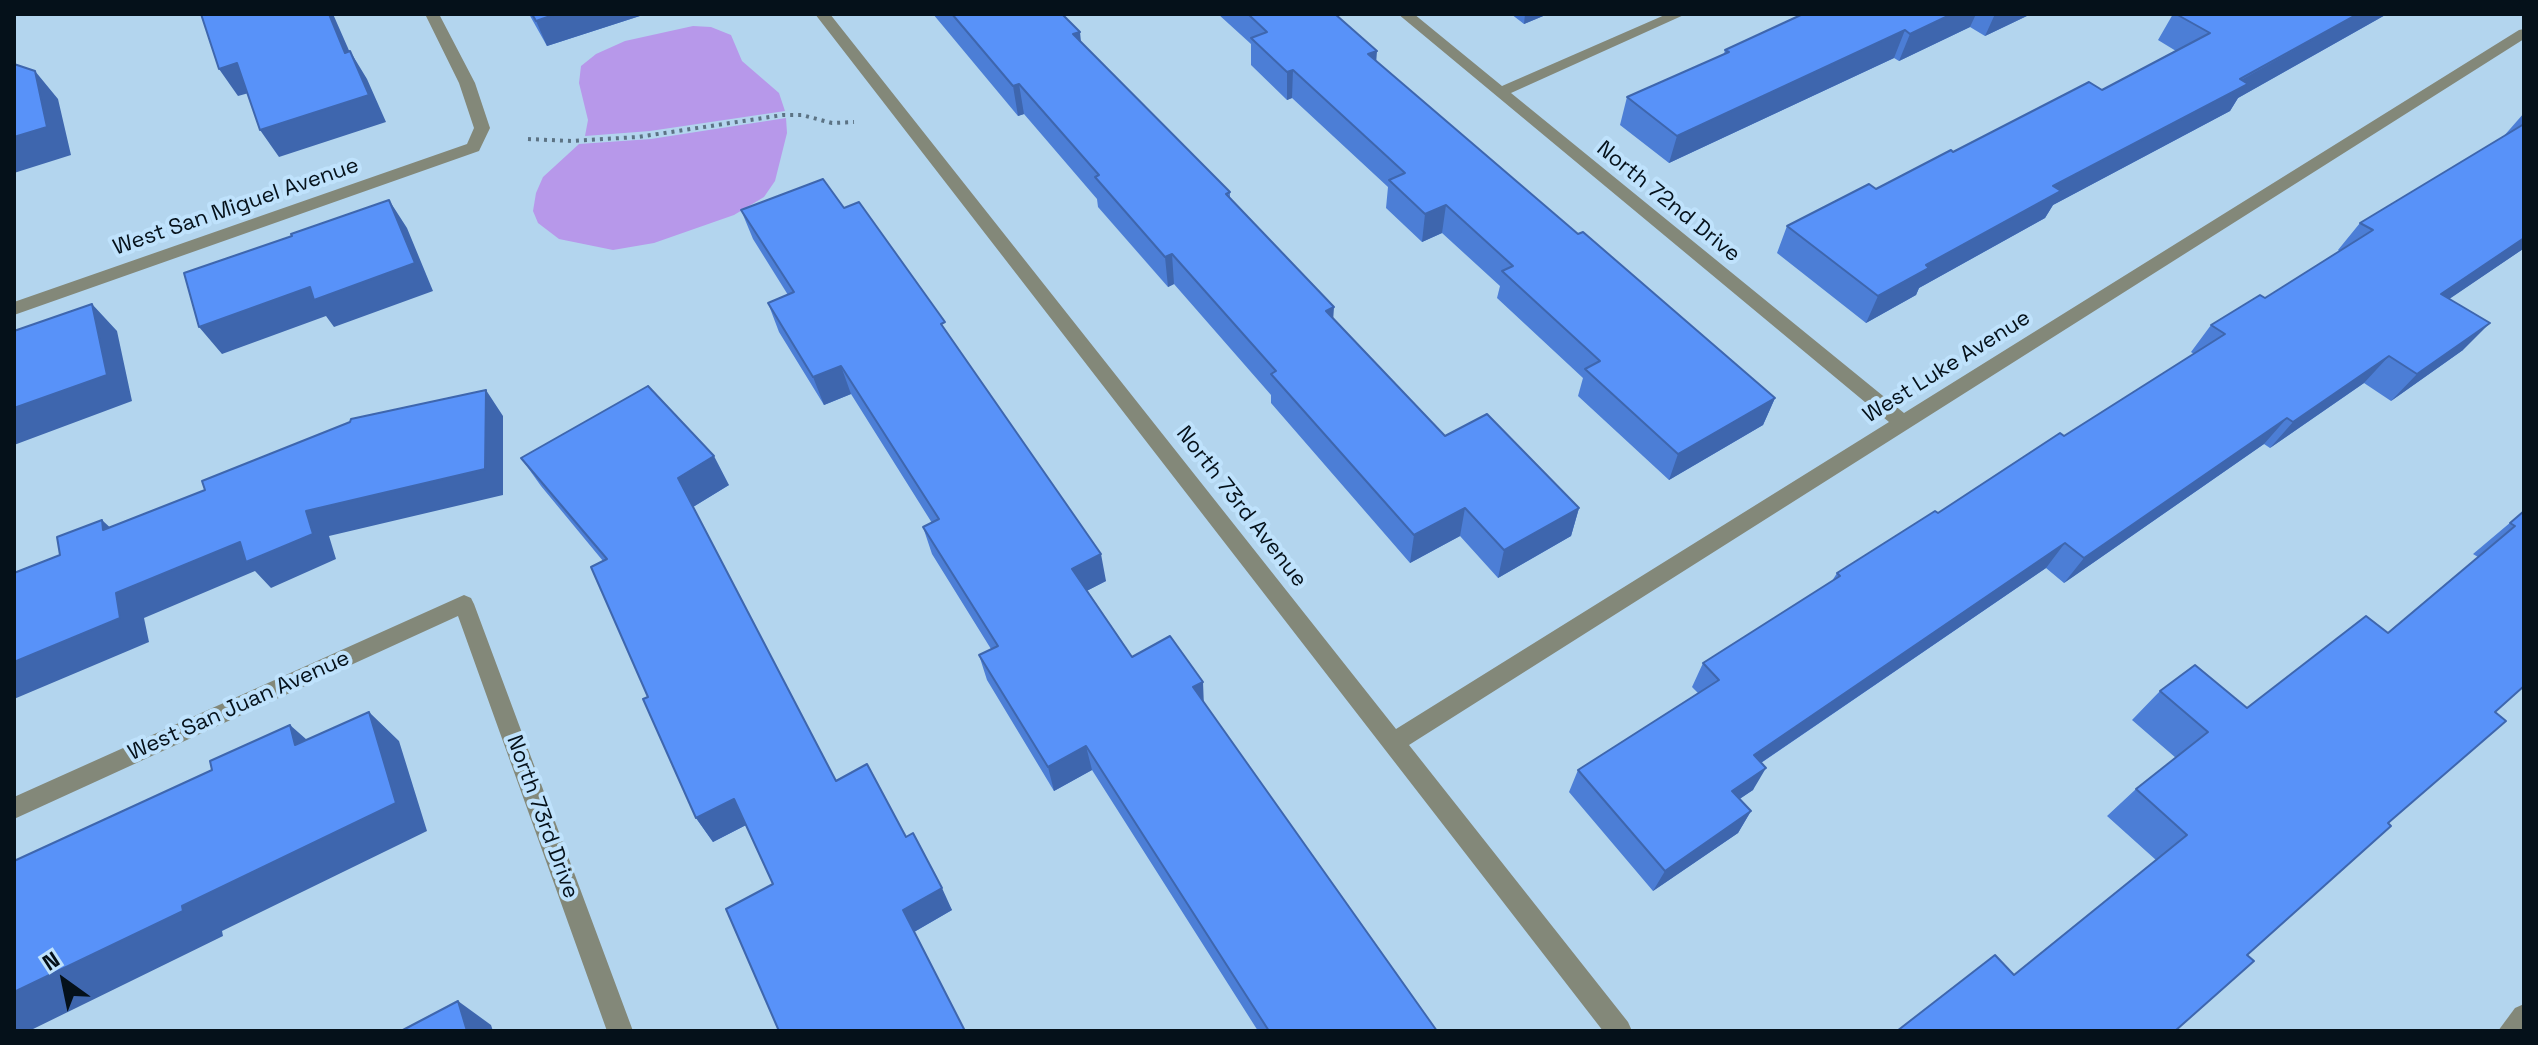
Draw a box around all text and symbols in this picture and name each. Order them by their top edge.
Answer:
street label: North 72nd Drive [1591,136,1745,268]
street label: West San Miguel Avenue [110,152,362,262]
street label: West Luke Avenue [1859,305,2035,429]
street label: North 73rd Avenue [1170,421,1312,593]
street label: West San Juan Avenue [124,645,354,767]
street label: North 73rd Drive [500,732,584,902]
north arrow [24,941,104,1021]
text: N [37,945,65,977]

